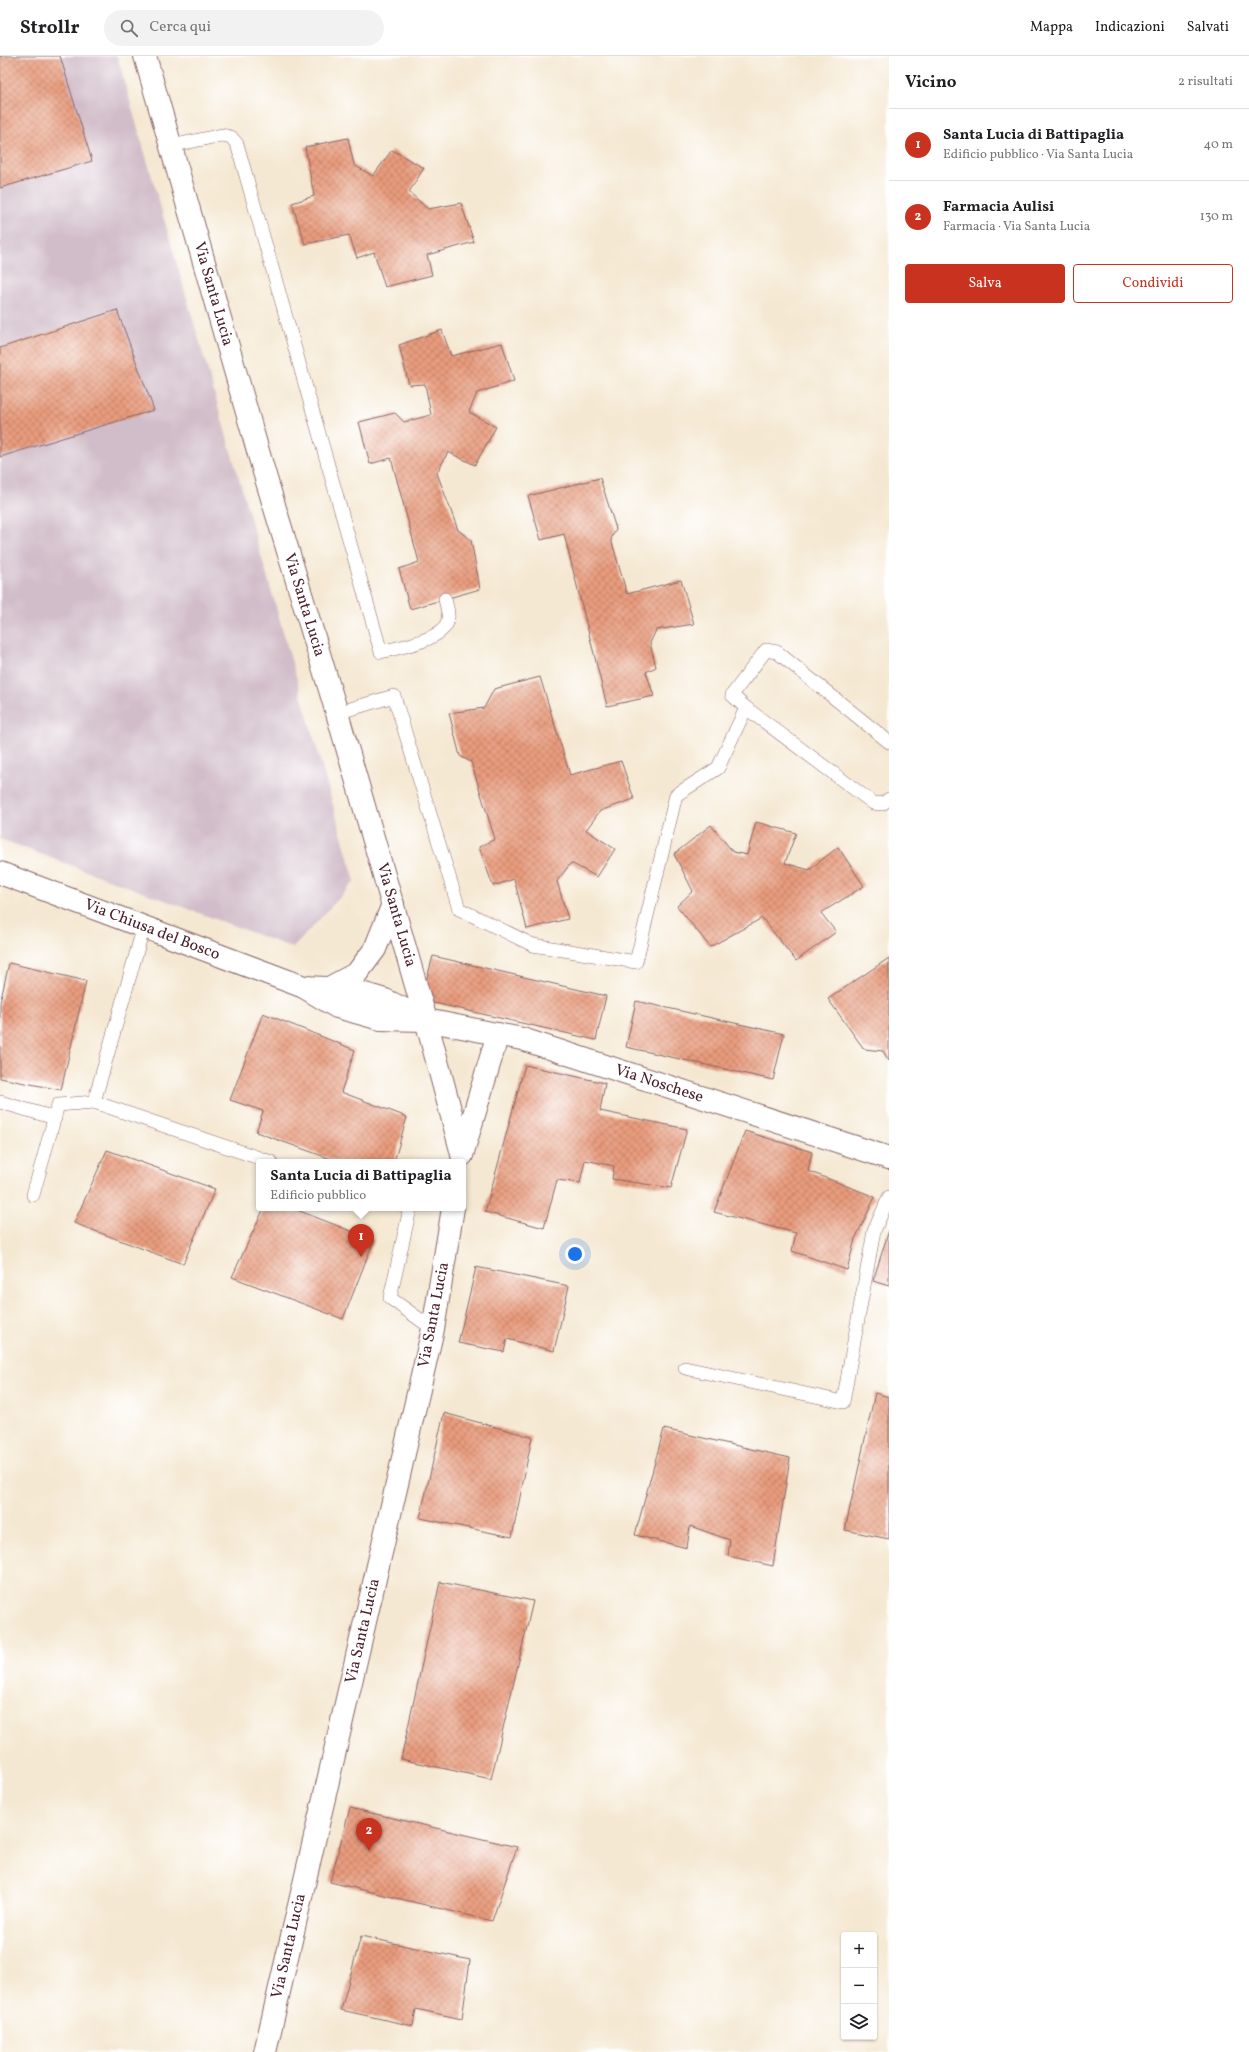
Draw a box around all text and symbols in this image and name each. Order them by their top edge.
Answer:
search box [104,10,384,46]
text: Strollr [20,15,80,41]
icon: search [118,17,140,39]
text: Cerca qui [150,17,211,38]
text: Mappa [1030,18,1073,37]
text: Indicazioni [1095,18,1165,37]
text: Salvati [1187,18,1229,37]
text: Vicino [905,71,956,94]
text: 2 risultati [1178,73,1233,91]
text: Santa Lucia di Battipaglia [943,125,1124,146]
text: 1 [915,136,921,154]
text: 40 m [1204,136,1233,154]
text: Edificio pubblico · Via Santa Lucia [943,146,1133,164]
text: Farmacia Aulisi [943,197,1054,218]
text: 2 [915,208,921,226]
text: 130 m [1200,208,1233,226]
text: Farmacia · Via Santa Lucia [943,218,1090,236]
street label: Via Santa Lucia [188,239,238,349]
button: Salva [905,264,1065,303]
button: Condividi [1073,264,1233,303]
street label: Via Santa Lucia [278,551,330,660]
street label: Via Santa Lucia [371,860,421,970]
street label: Via Chiusa del Bosco [81,894,223,966]
street label: Via Noschese [612,1059,706,1109]
popup [256,1159,466,1211]
text: Santa Lucia di Battipaglia [270,1166,452,1187]
text: Edificio pubblico [270,1187,366,1205]
pin: 1 [348,1224,374,1257]
your location [565,1244,585,1264]
street label: Via Santa Lucia [413,1260,455,1370]
street label: Via Santa Lucia [340,1576,386,1686]
pin: 2 [356,1818,382,1851]
street label: Via Santa Lucia [266,1891,312,2001]
map controls [841,1932,877,2040]
button: + [841,1932,877,1968]
button: − [841,1968,877,2004]
button: layers [841,2004,877,2040]

